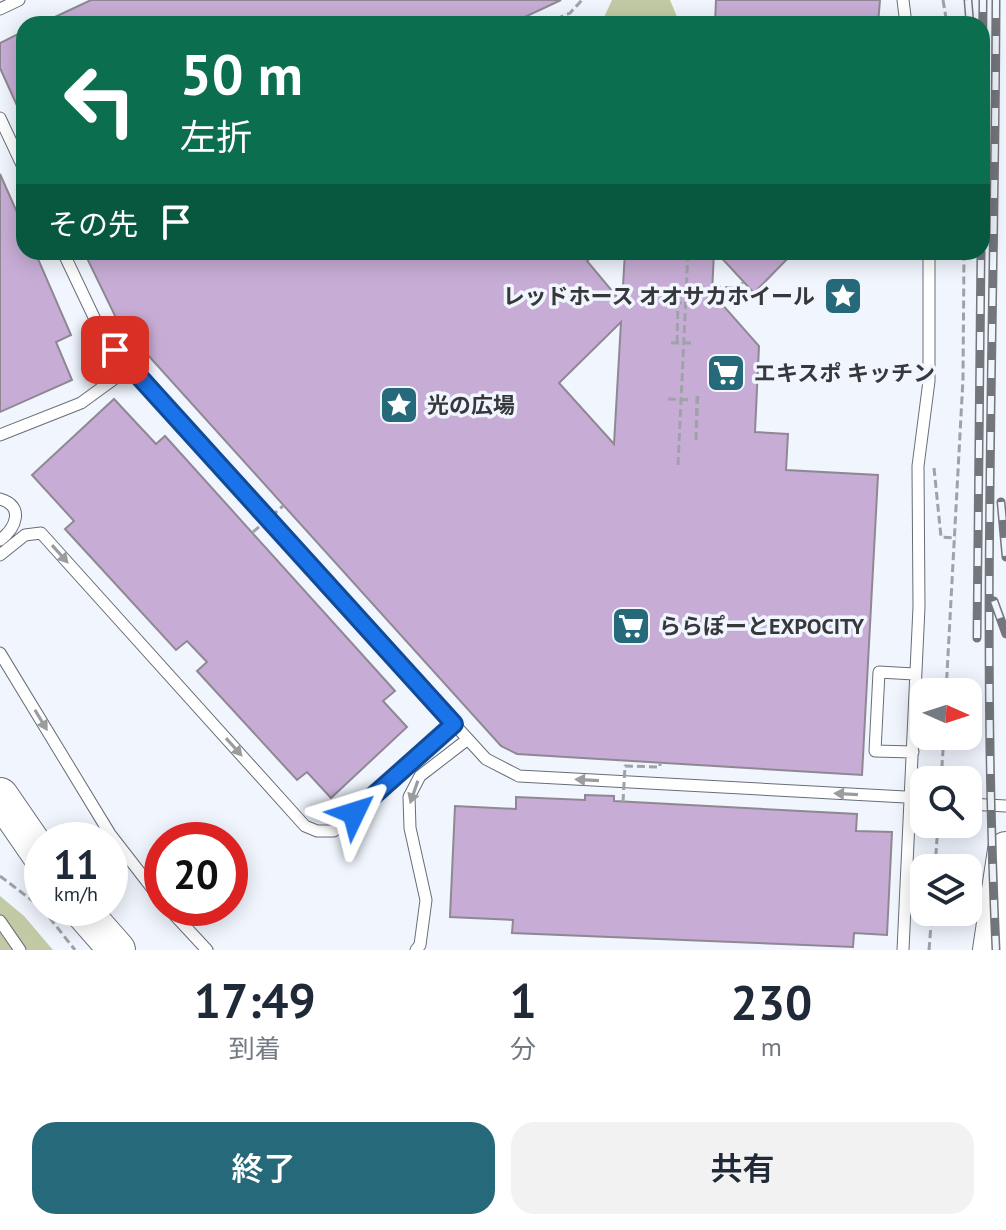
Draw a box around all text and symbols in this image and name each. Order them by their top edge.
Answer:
text: 50 m [180,38,303,110]
icon: left [48,48,152,152]
text: 左折 [180,113,252,160]
icon: arrive [154,200,198,244]
text: その先 [48,204,138,243]
place icon: レッドホース オオサカホイール [822,275,864,317]
place label: レッドホース オオサカホイール [503,282,815,310]
pin [81,316,149,384]
icon: arrive [93,328,137,372]
supermarket icon: エキスポ キッチン [705,352,747,394]
place label: エキスポ キッチン [754,359,935,387]
place icon: 光の広場 [378,384,420,426]
place label: 光の広場 [427,391,515,419]
one-way arrow [51,545,69,564]
supermarket icon: ららぽーとEXPOCITY [610,605,652,647]
place label: ららぽーとEXPOCITY [659,612,865,640]
north arrow [910,678,982,750]
map controls [910,678,982,926]
one-way arrow [33,709,47,731]
one-way arrow [225,738,243,757]
button: search [910,766,982,838]
position arrow [312,771,396,855]
one-way arrow [574,773,599,786]
one-way arrow [407,780,420,804]
one-way arrow [833,787,858,800]
speed limit sign: 20 [144,822,248,926]
text: 11 [53,838,99,890]
button: layers [910,854,982,926]
text: km/h [54,881,98,907]
text: 17:49 [194,969,316,1031]
text: 1 [509,969,537,1031]
text: 230 [730,971,812,1033]
text: m [761,1030,782,1063]
text: 到着 [229,1032,281,1065]
text: 分 [510,1032,536,1065]
button: 終了 [32,1122,495,1214]
button: 共有 [511,1122,974,1214]

